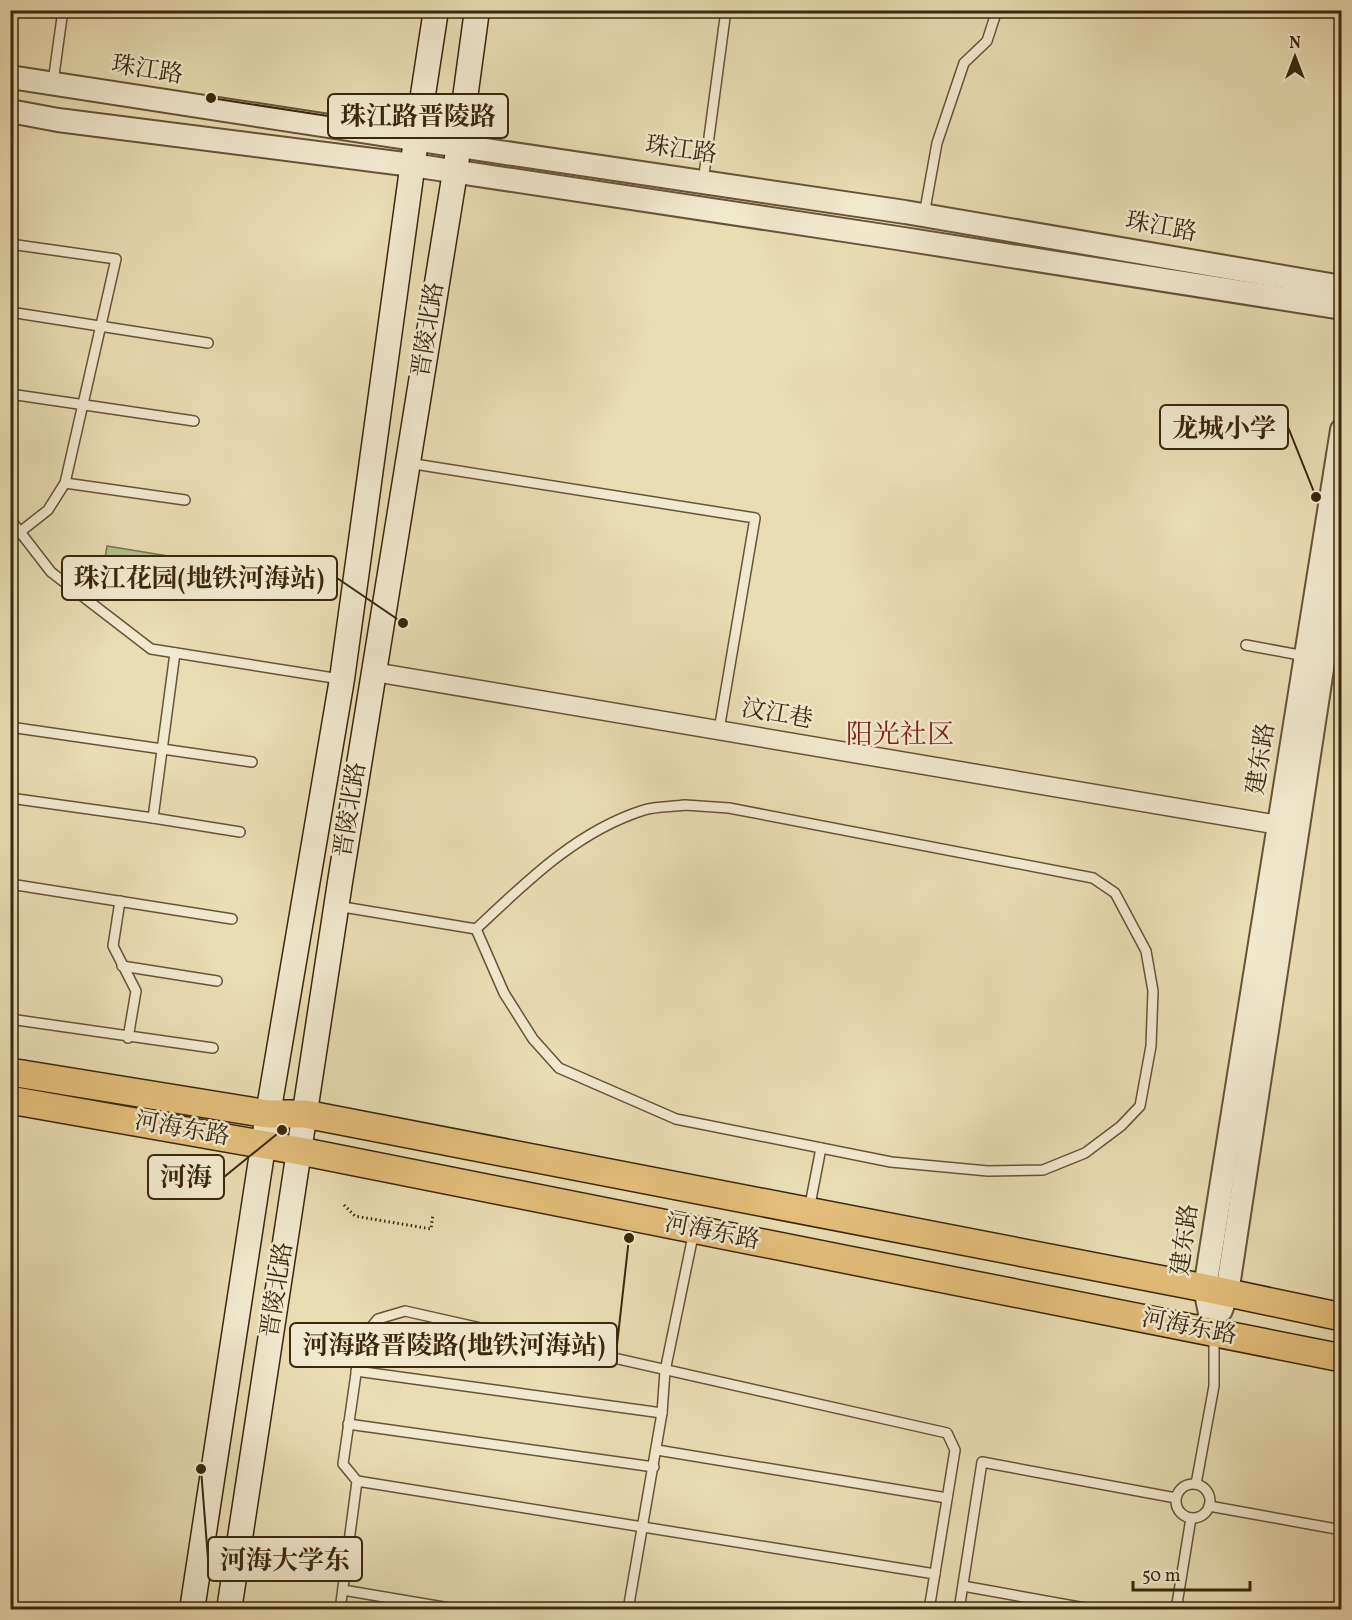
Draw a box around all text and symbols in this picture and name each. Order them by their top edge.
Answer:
north arrow [1265,27,1325,87]
text: N [1289,33,1301,55]
street label: 珠江路 [109,49,185,93]
callout: 珠江路晋陵路 [328,94,508,138]
text: 珠江路晋陵路 [340,100,496,136]
street label: 珠江路 [643,129,719,173]
street label: 珠江路 [1123,205,1199,251]
street label: 晋陵北路 [405,280,453,380]
callout: 龙城小学 [1160,405,1288,449]
text: 龙城小学 [1172,412,1276,448]
callout: 珠江花园(地铁河海站) [62,556,337,600]
text: 珠江花园(地铁河海站) [74,562,324,598]
street label: 汶江巷 [739,692,815,738]
district label: 阳光社区 [846,717,954,755]
street label: 建东路 [1240,721,1284,797]
street label: 晋陵北路 [327,760,375,860]
street label: 河海东路 [132,1105,232,1155]
callout: 河海 [148,1155,224,1199]
text: 河海 [160,1161,212,1197]
street label: 建东路 [1164,1202,1208,1278]
street label: 河海东路 [662,1207,762,1259]
street label: 晋陵北路 [254,1240,302,1340]
street label: 河海东路 [1139,1302,1239,1354]
callout: 河海路晋陵路(地铁河海站) [290,1323,617,1367]
text: 河海路晋陵路(地铁河海站) [303,1329,605,1365]
callout: 河海大学东 [208,1537,362,1581]
text: 河海大学东 [220,1544,350,1580]
scale bar [1133,1554,1250,1592]
text: 50 m [1142,1564,1181,1589]

